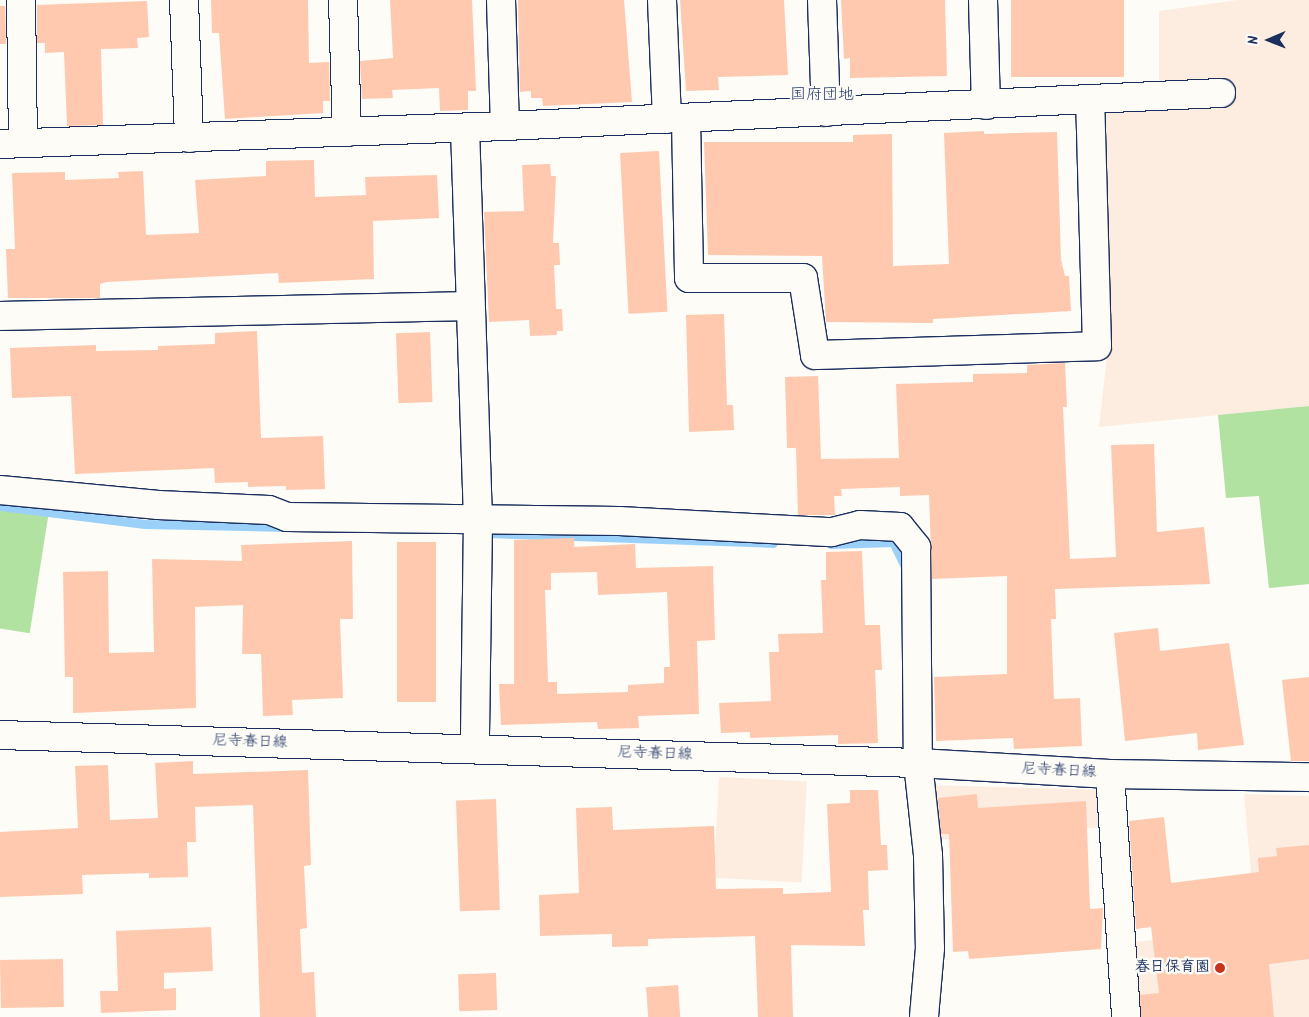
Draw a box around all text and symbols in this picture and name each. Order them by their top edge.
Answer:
north arrow [1244,15,1294,65]
text: N [1243,36,1265,45]
district label: 国府団地 [790,85,854,105]
street label: 尼寺春日線 [212,732,288,752]
street label: 尼寺春日線 [617,744,693,764]
street label: 尼寺春日線 [1021,760,1097,782]
place label: 春日保育園 [1135,959,1210,977]
marker: 春日保育園 [1214,962,1226,974]

